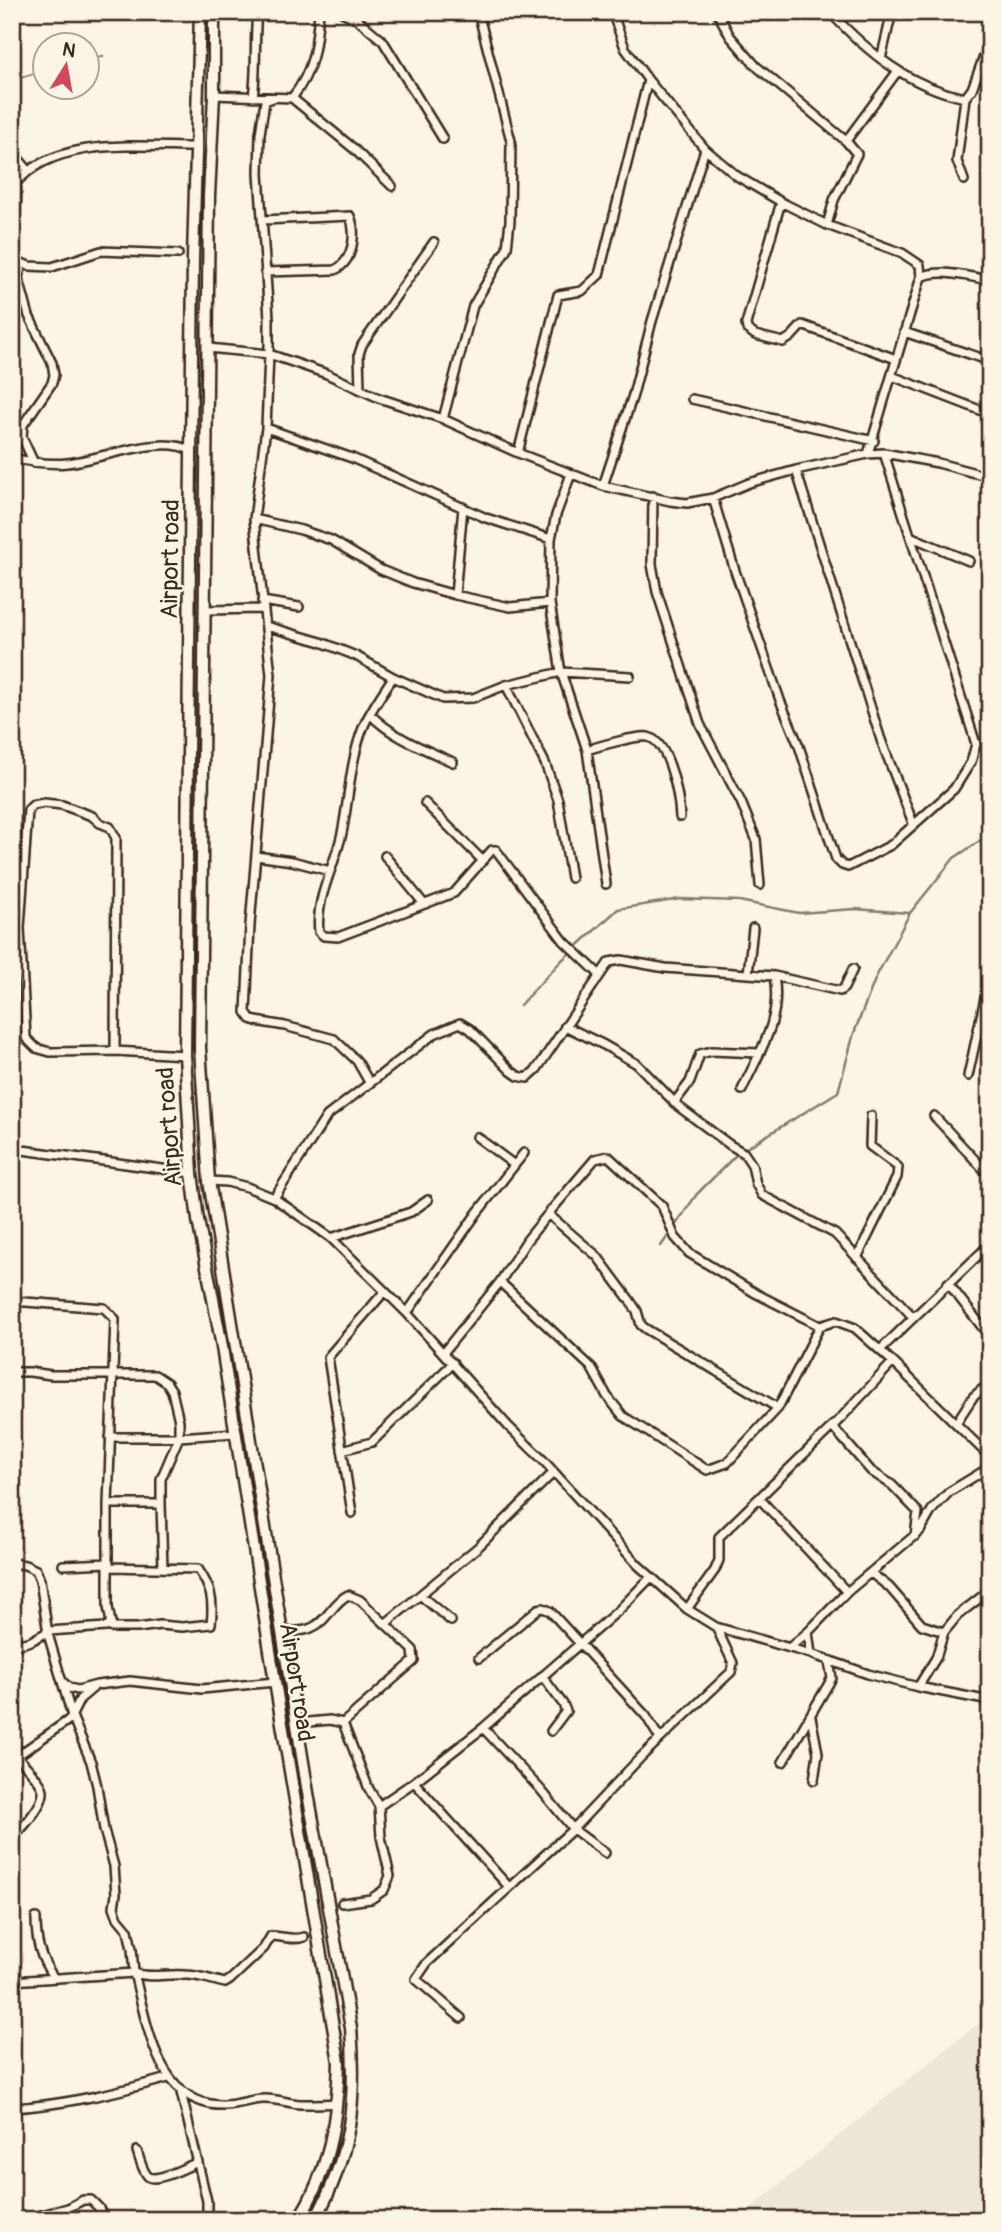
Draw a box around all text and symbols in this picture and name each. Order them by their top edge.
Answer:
north arrow [32,32,102,102]
text: N [60,37,78,63]
street label: Airport road [155,499,186,619]
street label: Airport road [151,1066,188,1188]
street label: Airport road [273,1621,320,1744]

